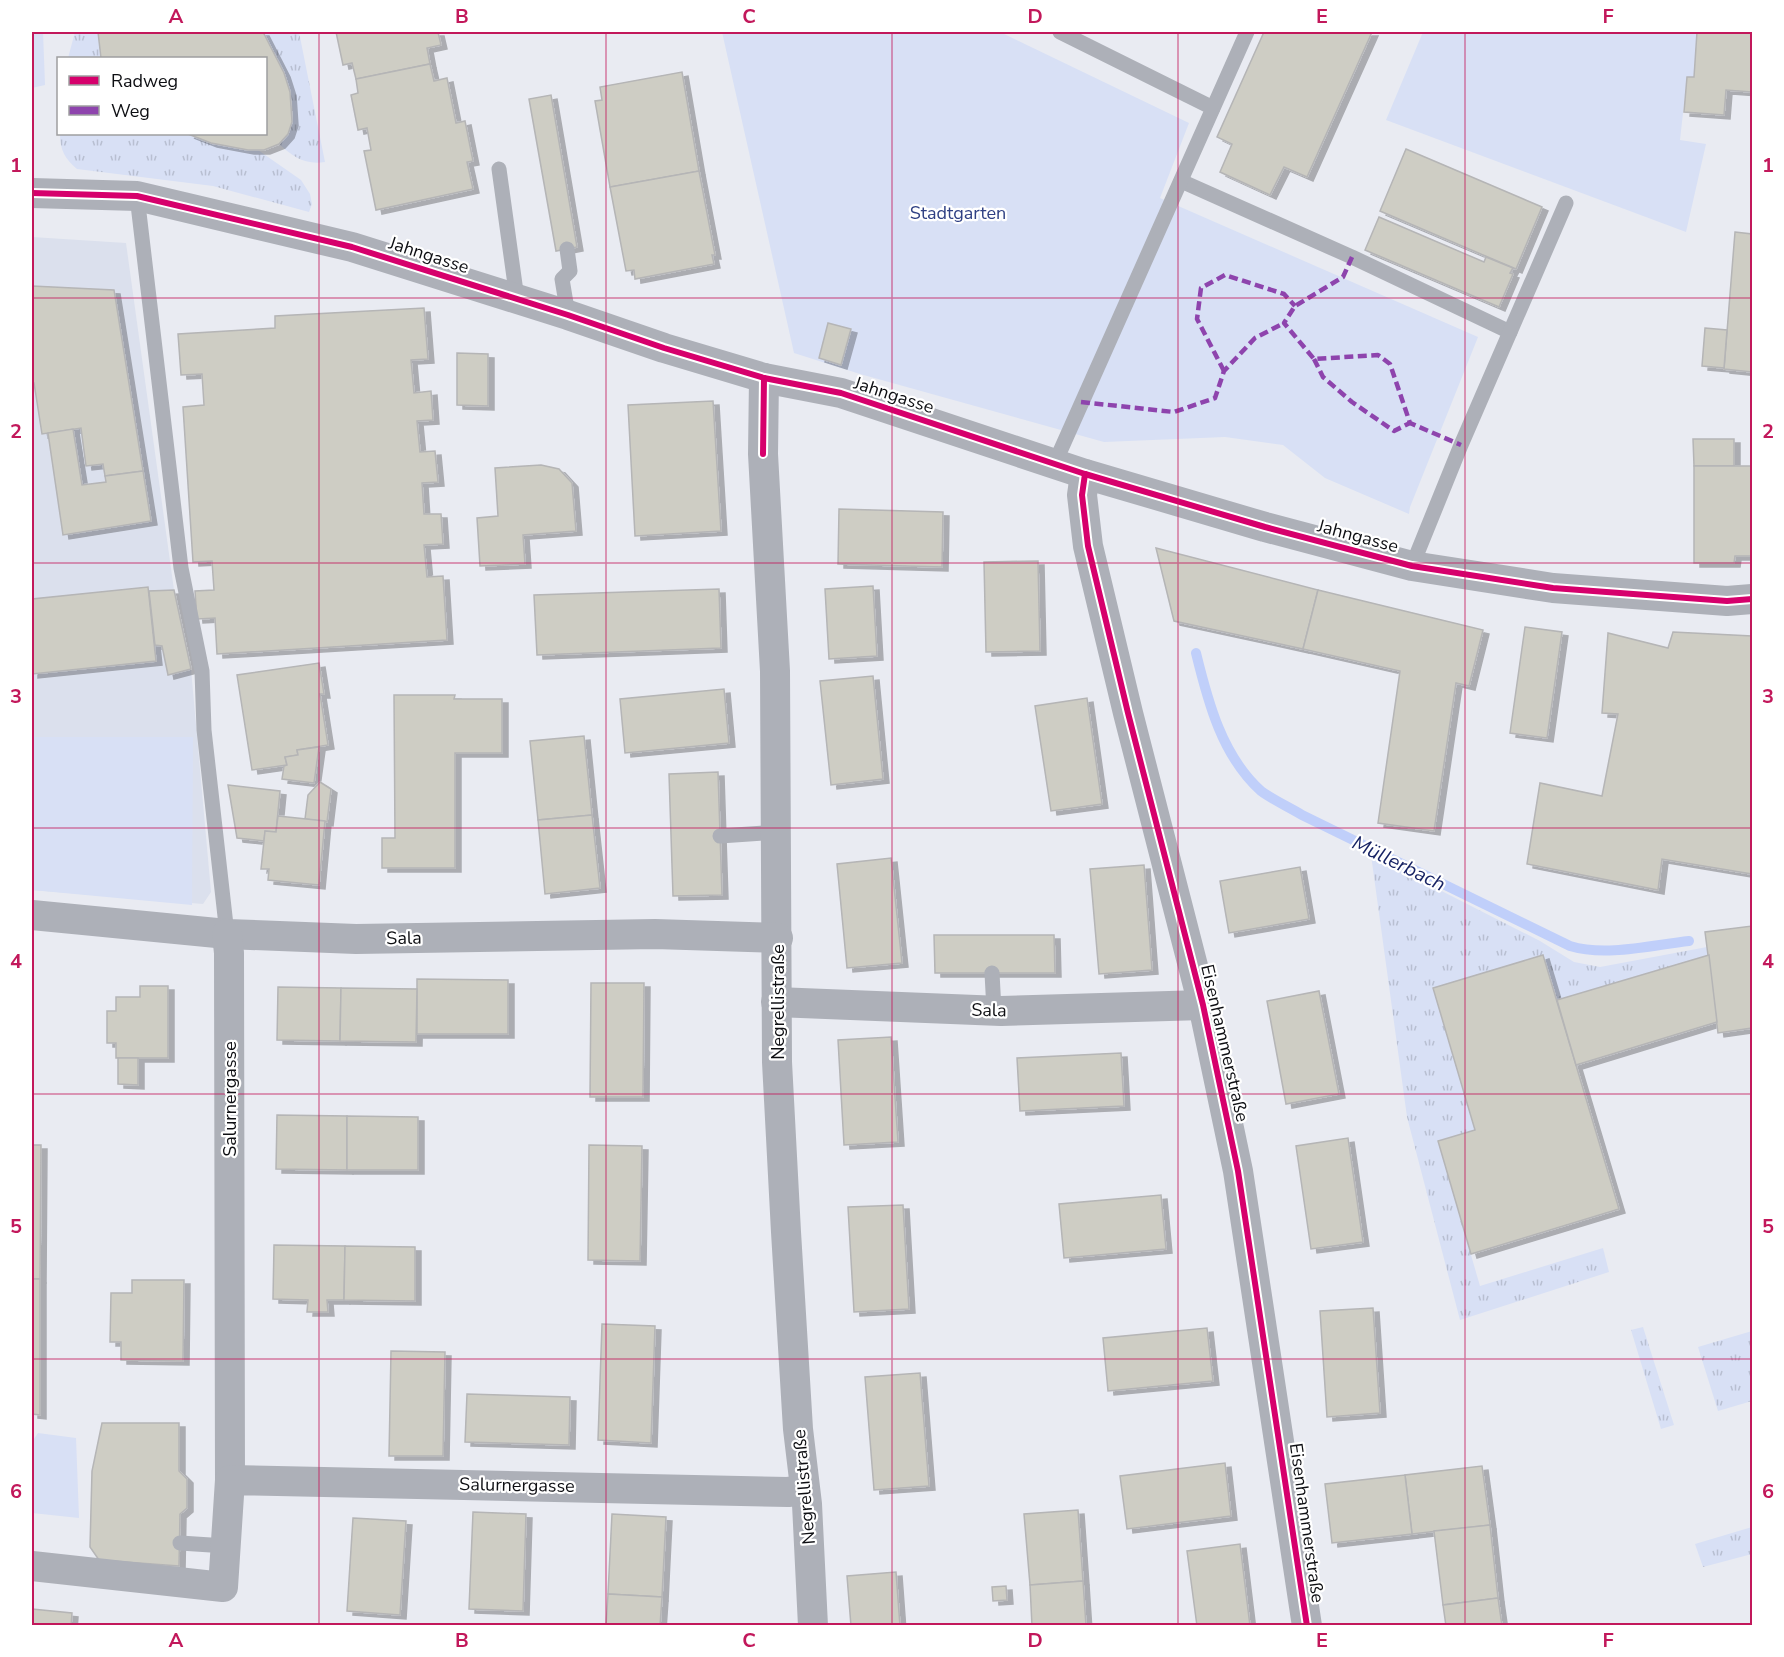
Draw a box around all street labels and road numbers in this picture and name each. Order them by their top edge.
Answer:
street label: Jahngasse [385,230,472,279]
street label: Jahngasse [850,370,937,419]
street label: Jahngasse [1314,513,1401,558]
street label: Sala [386,926,422,950]
street label: Negrellistraße [766,944,790,1060]
street label: Eisenhammerstraße [1195,962,1255,1124]
street label: Sala [971,998,1007,1022]
street label: Salurnergasse [218,1041,242,1157]
street label: Negrellistraße [787,1428,821,1546]
street label: Eisenhammerstraße [1284,1442,1330,1604]
street label: Salurnergasse [459,1472,575,1498]

